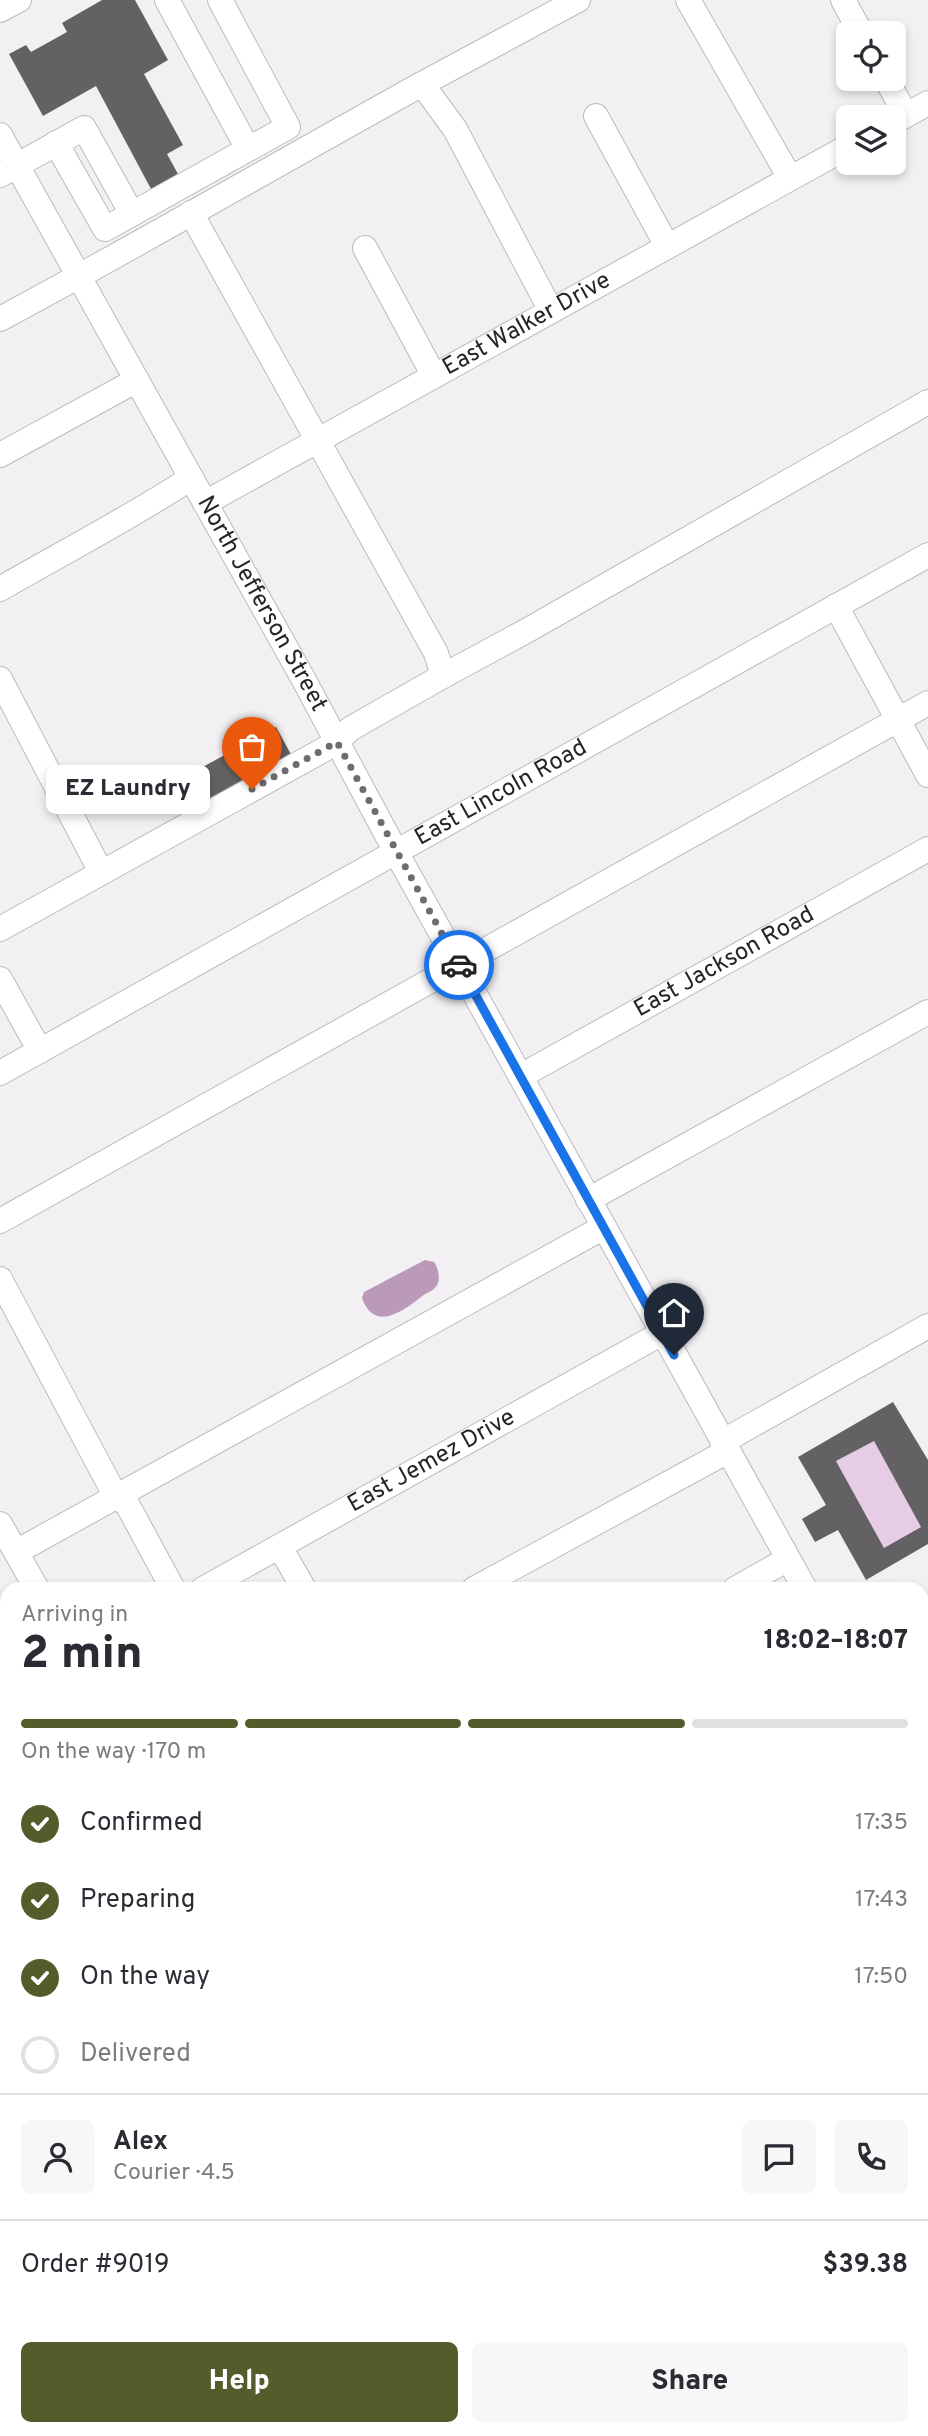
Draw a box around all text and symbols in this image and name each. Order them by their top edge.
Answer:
map controls [836,21,906,175]
button: locate [836,21,906,91]
button: layers [836,105,906,175]
street label: East Walker Drive [437,266,616,383]
street label: North Jefferson Street [190,491,333,717]
pin [222,717,282,789]
icon: bag [233,728,271,766]
street label: East Lincoln Road [410,733,593,853]
callout: EZ Laundry [46,764,210,814]
text: EZ Laundry [65,775,191,804]
street label: East Jackson Road [629,900,820,1025]
courier [424,930,494,1000]
icon: car [440,946,478,984]
pin [644,1283,704,1355]
icon: home [655,1294,693,1332]
street label: East Jemez Drive [343,1403,521,1520]
text: Arriving in [21,1601,128,1630]
text: 18:02–18:07 [764,1625,908,1658]
text: 2 min [21,1626,143,1685]
text: On the way · 170 m [21,1738,206,1767]
icon: check [21,1805,59,1843]
text: Confirmed [80,1807,203,1840]
text: 17:35 [855,1809,908,1838]
icon: check [21,1882,59,1920]
text: Preparing [80,1884,195,1917]
text: 17:43 [855,1886,908,1915]
icon: check [21,1959,59,1997]
text: On the way [80,1961,210,1994]
text: 17:50 [854,1963,908,1992]
text: Delivered [80,2038,191,2071]
button: person [21,2120,95,2194]
button: chat [742,2120,816,2194]
button: phone [834,2120,908,2194]
text: Alex [113,2126,168,2159]
text: Courier · 4.5 [113,2159,235,2188]
text: Order #9019 [21,2249,170,2282]
text: $39.38 [823,2249,908,2282]
button: Help [21,2342,458,2422]
button: Share [472,2342,908,2422]

